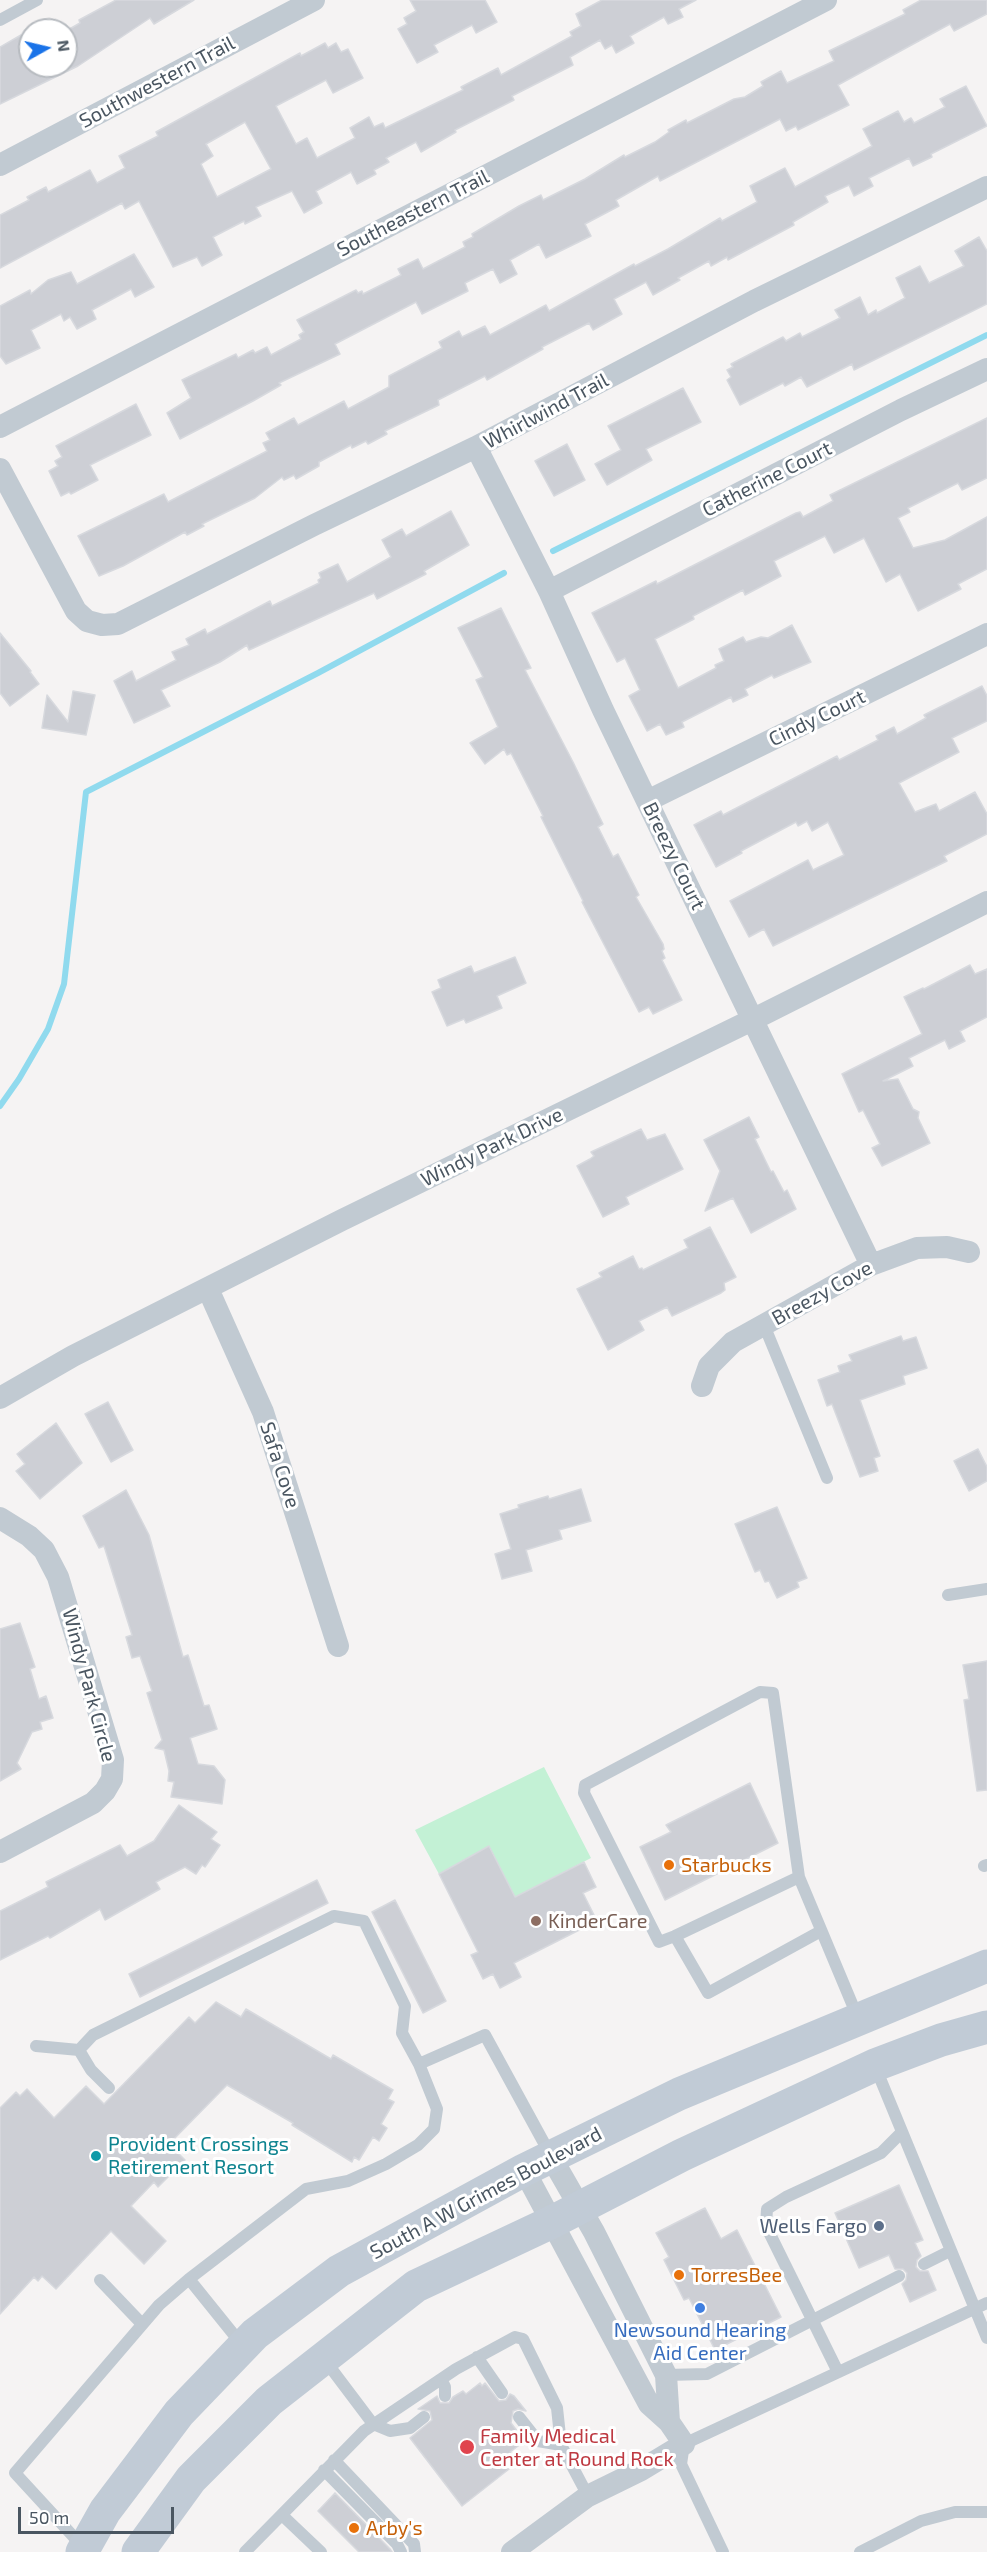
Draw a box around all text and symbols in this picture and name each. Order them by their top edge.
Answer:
north arrow [18,18,78,78]
street label: Southwestern Trail [75,31,239,133]
text: N [54,39,75,53]
street label: Southeastern Trail [333,164,493,262]
street label: Whirlwind Trail [480,368,612,454]
street label: Catherine Court [698,436,836,522]
street label: Cindy Court [765,684,869,752]
street label: Breezy Court [638,798,710,914]
street label: Windy Park Drive [417,1102,567,1192]
street label: Breezy Cove [768,1256,876,1330]
street label: Safa Cove [255,1419,305,1511]
street label: Windy Park Circle [57,1606,121,1764]
place label: Starbucks [681,1853,772,1877]
marker: Starbucks [662,1858,676,1872]
place label: KinderCare [548,1909,647,1933]
marker: KinderCare [529,1914,543,1928]
street label: South A W Grimes Boulevard [366,2122,606,2264]
place label: Provident Crossings Retirement Resort [108,2132,289,2179]
marker: Provident Crossings Retirement Resort [89,2149,103,2163]
place label: Wells Fargo [759,2214,867,2238]
marker: Wells Fargo [872,2219,886,2233]
place label: TorresBee [691,2263,782,2287]
marker: TorresBee [672,2268,686,2282]
marker: Newsound Hearing Aid Center [693,2301,707,2315]
place label: Newsound Hearing Aid Center [614,2318,786,2365]
place label: Family Medical Center at Round Rock [480,2424,674,2471]
marker: Family Medical Center at Round Rock [458,2438,476,2456]
scale bar [21,2495,177,2533]
text: 50 m [29,2506,69,2528]
place label: Arby's [366,2516,423,2540]
marker: Arby's [347,2521,361,2535]

